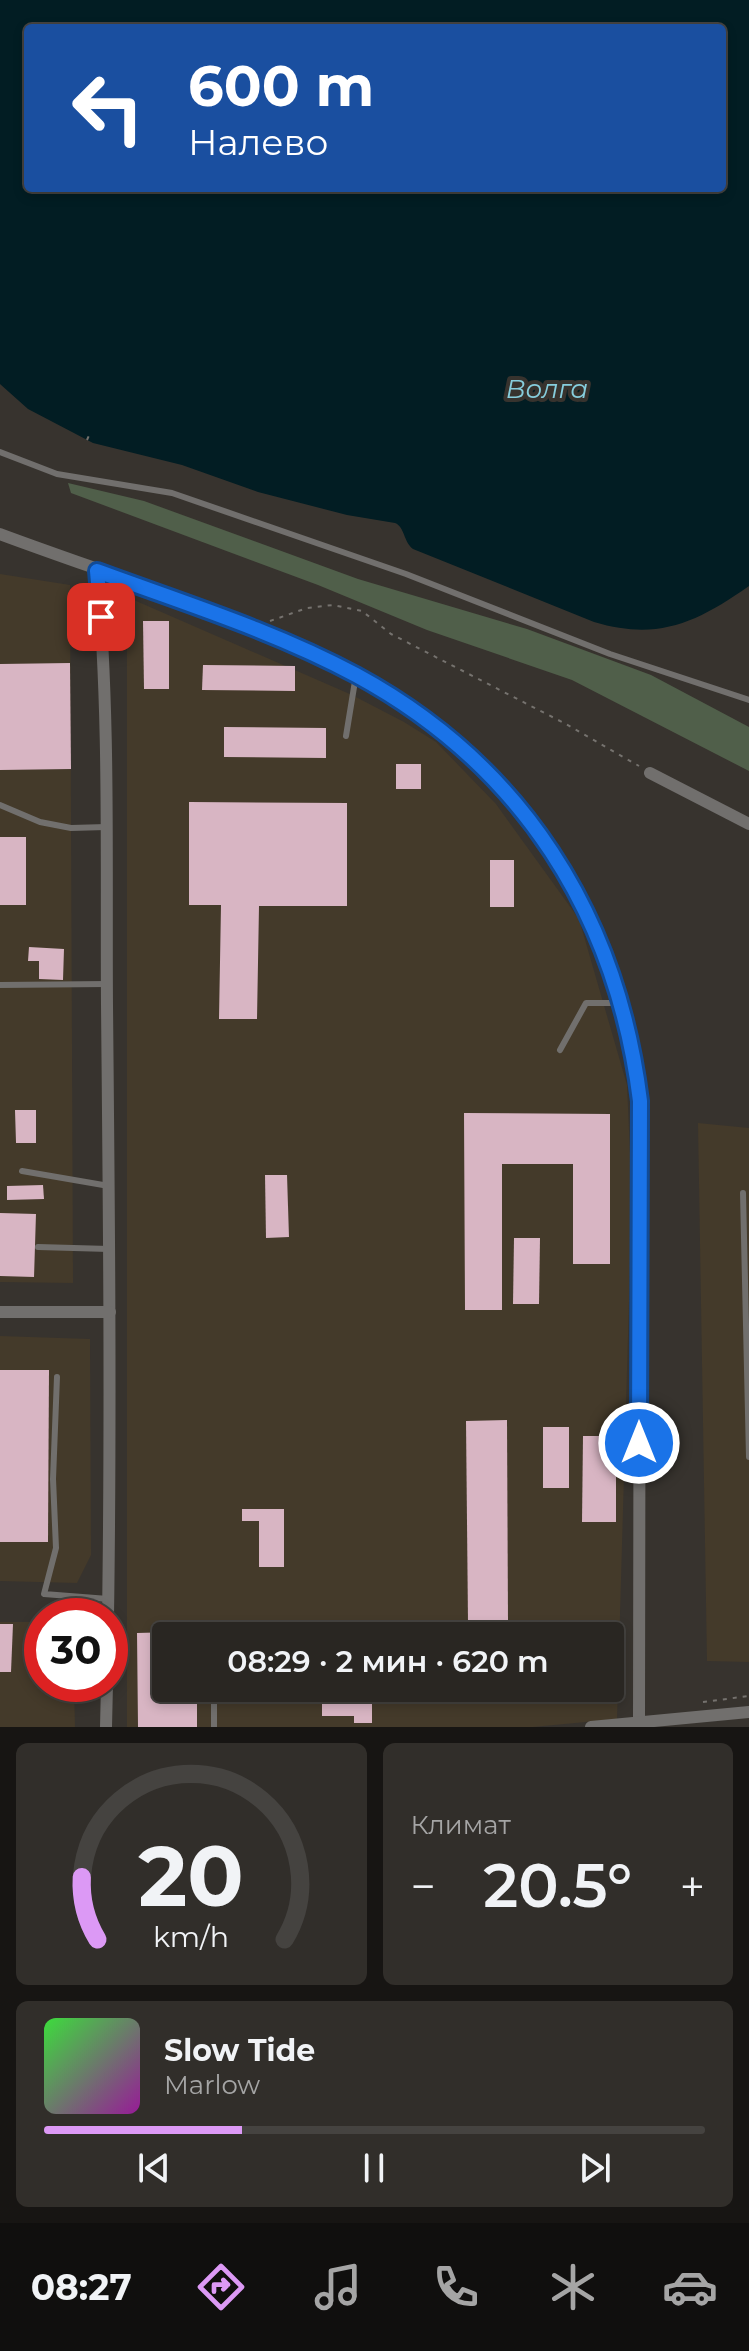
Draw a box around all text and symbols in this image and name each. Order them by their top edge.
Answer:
text: 600 m [188,52,374,120]
icon: left [56,56,160,160]
text: Налево [188,120,328,164]
water label: Волга [506,373,588,405]
pin [67,583,135,651]
icon: arrive [79,595,123,639]
position arrow [597,1401,681,1485]
speed limit sign: 30 [24,1598,128,1702]
text: 08:29 · 2 мин · 620 m [227,1643,549,1680]
text: Климат [411,1809,511,1841]
text: 20 [138,1825,244,1927]
text: 20.5° [483,1849,632,1922]
text: − [411,1859,436,1913]
text: + [680,1859,705,1913]
text: km/h [153,1919,229,1954]
text: Slow Tide [164,2032,315,2069]
text: Marlow [164,2069,260,2101]
icon: previous [132,2146,176,2190]
icon: pause [352,2146,396,2190]
icon: next [573,2146,617,2190]
icon: directions [193,2259,249,2315]
icon: music [310,2259,366,2315]
icon: phone [428,2259,484,2315]
icon: climate [545,2259,601,2315]
icon: car [662,2259,718,2315]
text: 08:27 [31,2265,132,2309]

